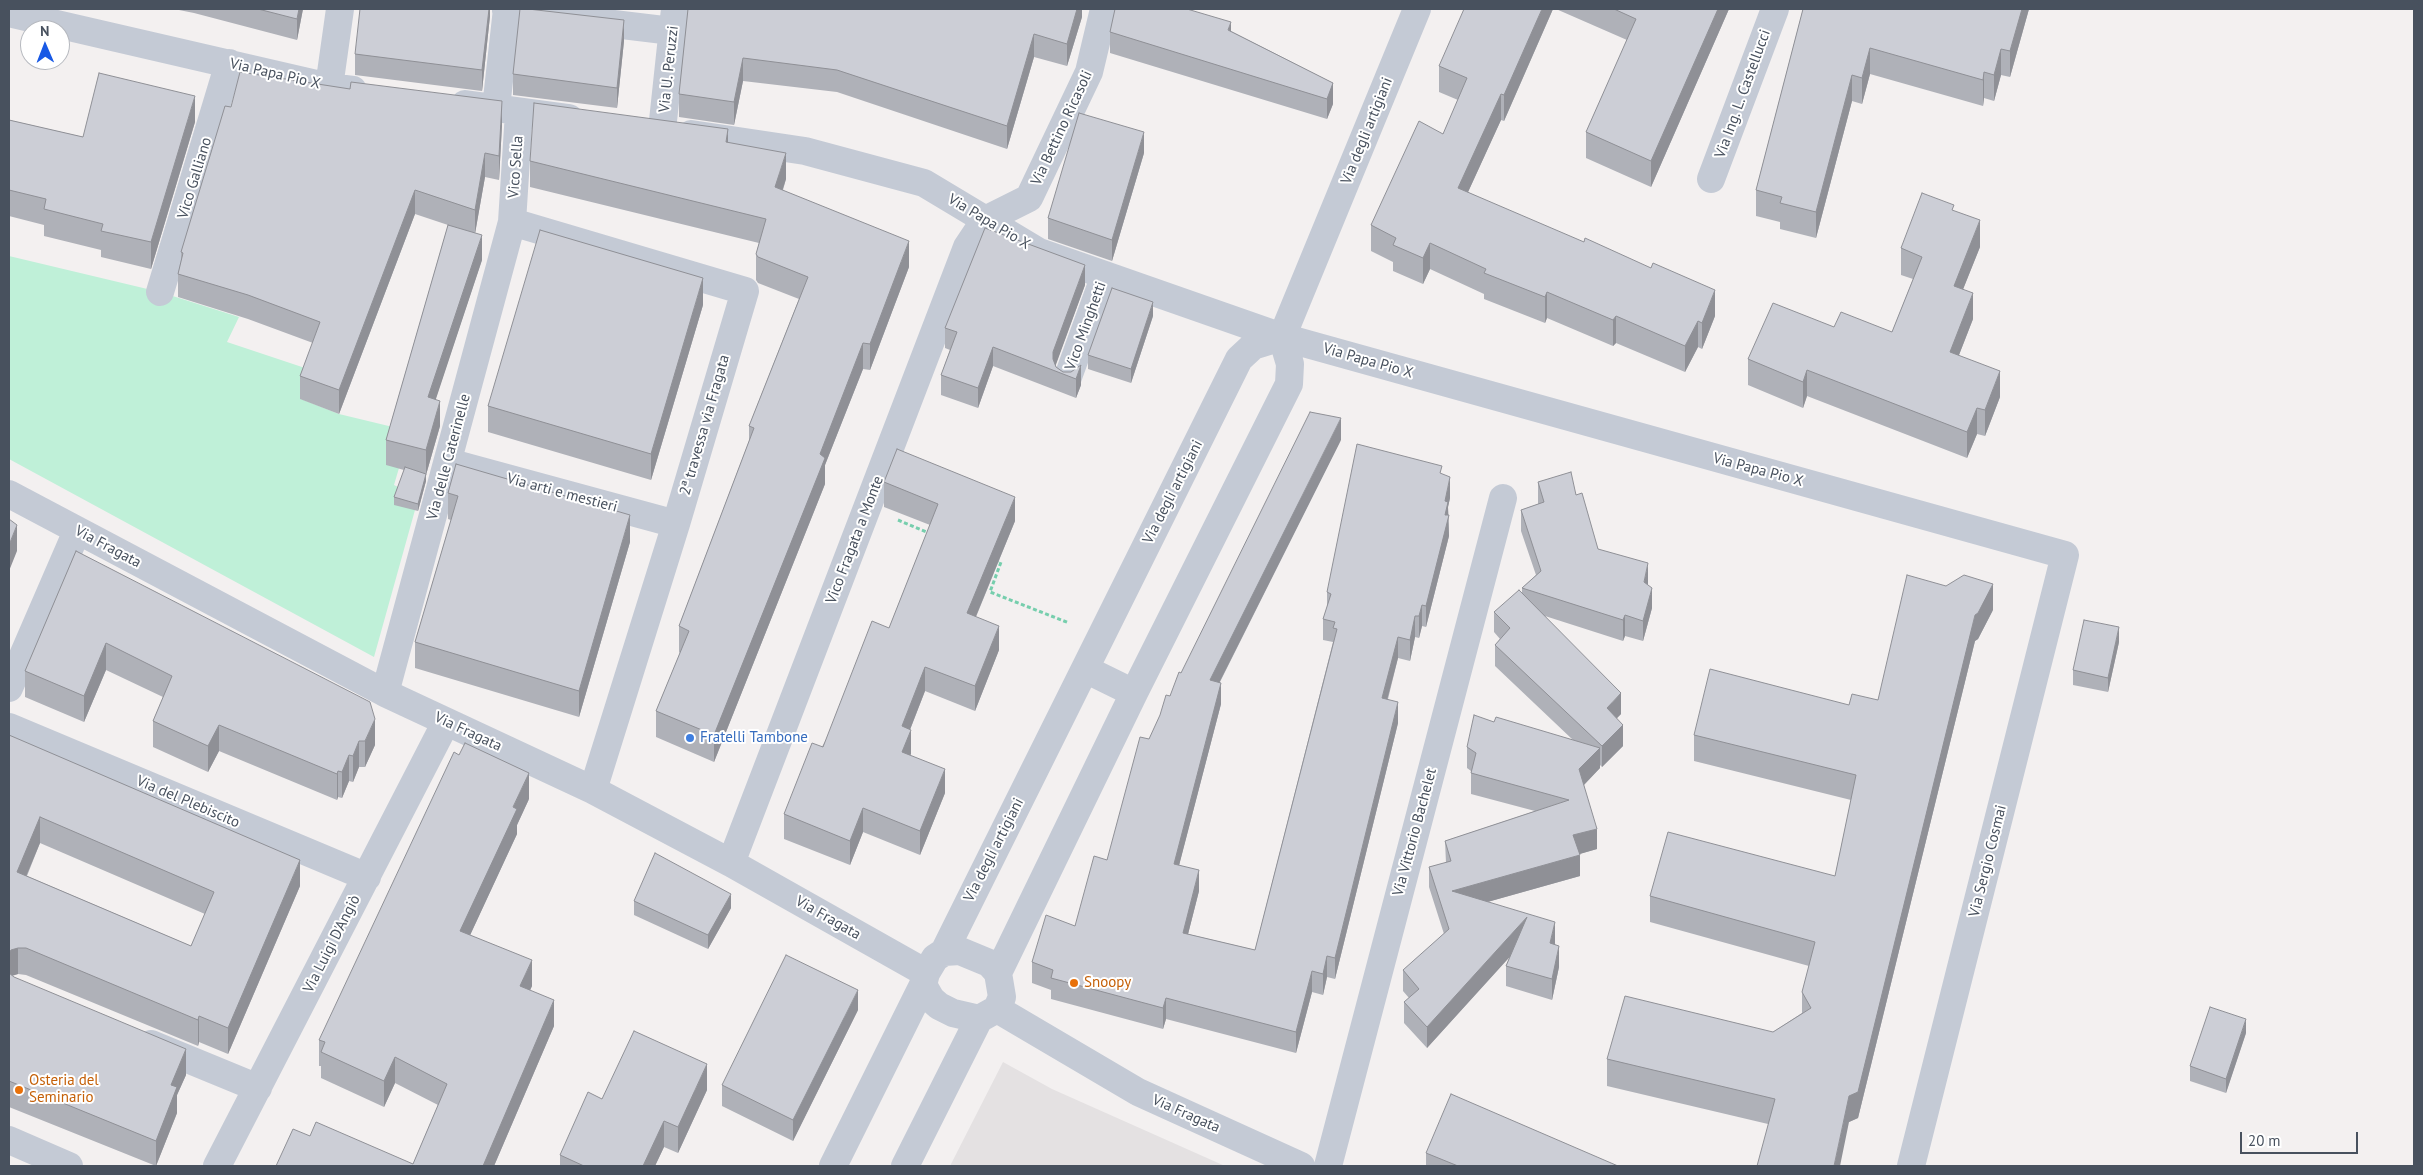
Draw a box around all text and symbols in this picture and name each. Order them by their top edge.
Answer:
north arrow [20,20,70,70]
text: N [40,22,50,40]
street label: Via U. Peruzzi [655,25,683,113]
street label: Via Ing. L. Castellucci [1711,27,1775,161]
street label: Via Papa Pio X [228,55,322,93]
street label: Via Bettino Ricasoli [1027,68,1097,188]
street label: Via degli artigiani [1337,75,1397,187]
street label: Vico Galliano [174,135,216,221]
street label: Vico Sella [505,135,527,199]
street label: Via Papa Pio X [945,190,1033,254]
street label: Vico Minghetti [1062,279,1110,373]
street label: Via Papa Pio X [1321,340,1415,382]
street label: 2ª travessa via Fragata [676,353,734,497]
street label: Via delle Caterinelle [424,392,474,522]
street label: Via degli artigiani [1139,437,1207,547]
street label: Via Papa Pio X [1711,449,1805,491]
street label: Via arti e mestieri [505,470,619,516]
street label: Vico Fragata a Monte [822,474,888,606]
street label: Via Fragata [72,522,144,572]
street label: Via Fragata [431,709,505,755]
place label: Fratelli Tambone [700,729,808,747]
marker: Fratelli Tambone [684,732,696,744]
street label: Via Vittorio Bachelet [1389,766,1441,898]
street label: Via del Plebiscito [134,772,242,832]
street label: Via degli artigiani [960,795,1028,905]
street label: Via Sergio Cosmai [1965,803,2011,919]
street label: Via Luigi D'Angiò [300,892,364,996]
street label: Via Fragata [792,892,864,944]
place label: Snoopy [1084,974,1131,992]
marker: Snoopy [1068,977,1080,989]
place label: Osteria del Seminario [29,1072,99,1107]
marker: Osteria del Seminario [13,1084,25,1096]
street label: Via Fragata [1149,1091,1223,1137]
scale bar [2243,1122,2360,1154]
text: 20 m [2248,1131,2281,1150]

